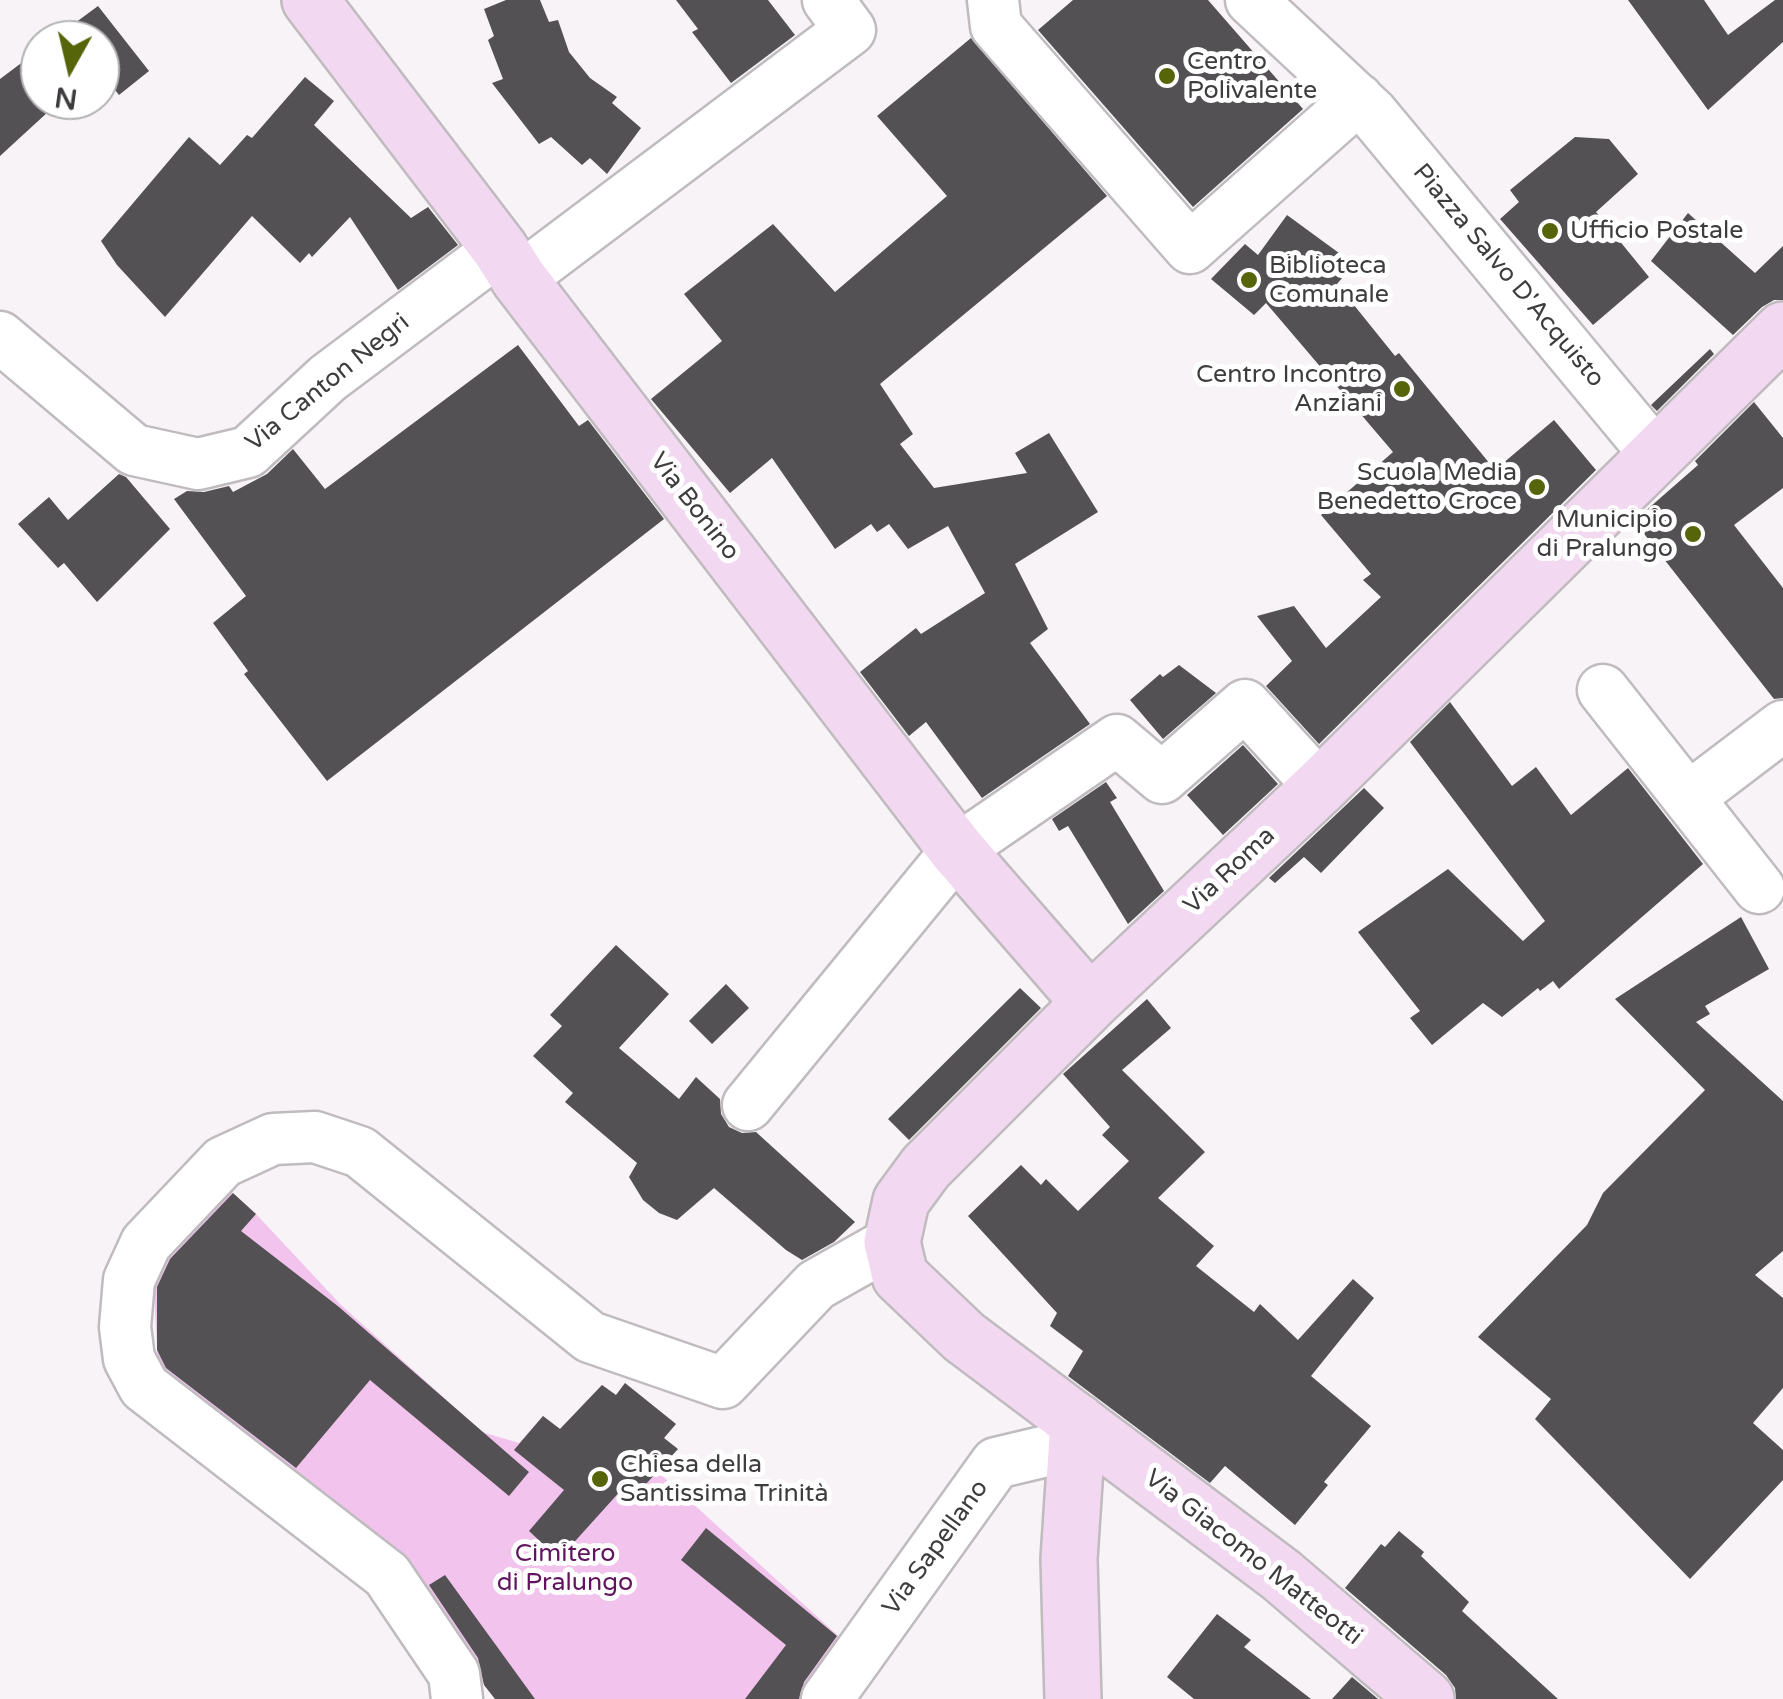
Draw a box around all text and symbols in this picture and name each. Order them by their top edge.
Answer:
north arrow [20,20,120,120]
place label: Centro Polivalente [1187,47,1317,106]
marker: Centro Polivalente [1156,65,1178,87]
text: N [53,79,80,116]
street label: Piazza Salvo D'Acquisto [1406,158,1610,394]
place label: Ufficio Postale [1570,216,1743,246]
marker: Ufficio Postale [1539,220,1561,242]
place label: Biblioteca Comunale [1269,251,1389,310]
marker: Biblioteca Comunale [1238,269,1260,291]
street label: Via Canton Negri [240,308,416,458]
place label: Centro Incontro Anziani [1196,360,1382,419]
marker: Centro Incontro Anziani [1391,378,1413,400]
street label: Via Bonino [643,447,745,567]
place label: Scuola Media Benedetto Croce [1317,458,1517,517]
marker: Scuola Media Benedetto Croce [1526,476,1548,498]
place label: Municipio di Pralungo [1537,505,1673,564]
marker: Municipio di Pralungo [1682,523,1704,545]
street label: Via Roma [1178,821,1282,921]
place label: Chiesa della Santissima Trinità [620,1450,828,1509]
street label: Via Giacomo Matteotti [1138,1464,1368,1652]
marker: Chiesa della Santissima Trinità [589,1468,611,1490]
street label: Via Sapellano [877,1474,995,1622]
park label: Cimitero di Pralungo [497,1539,633,1598]

